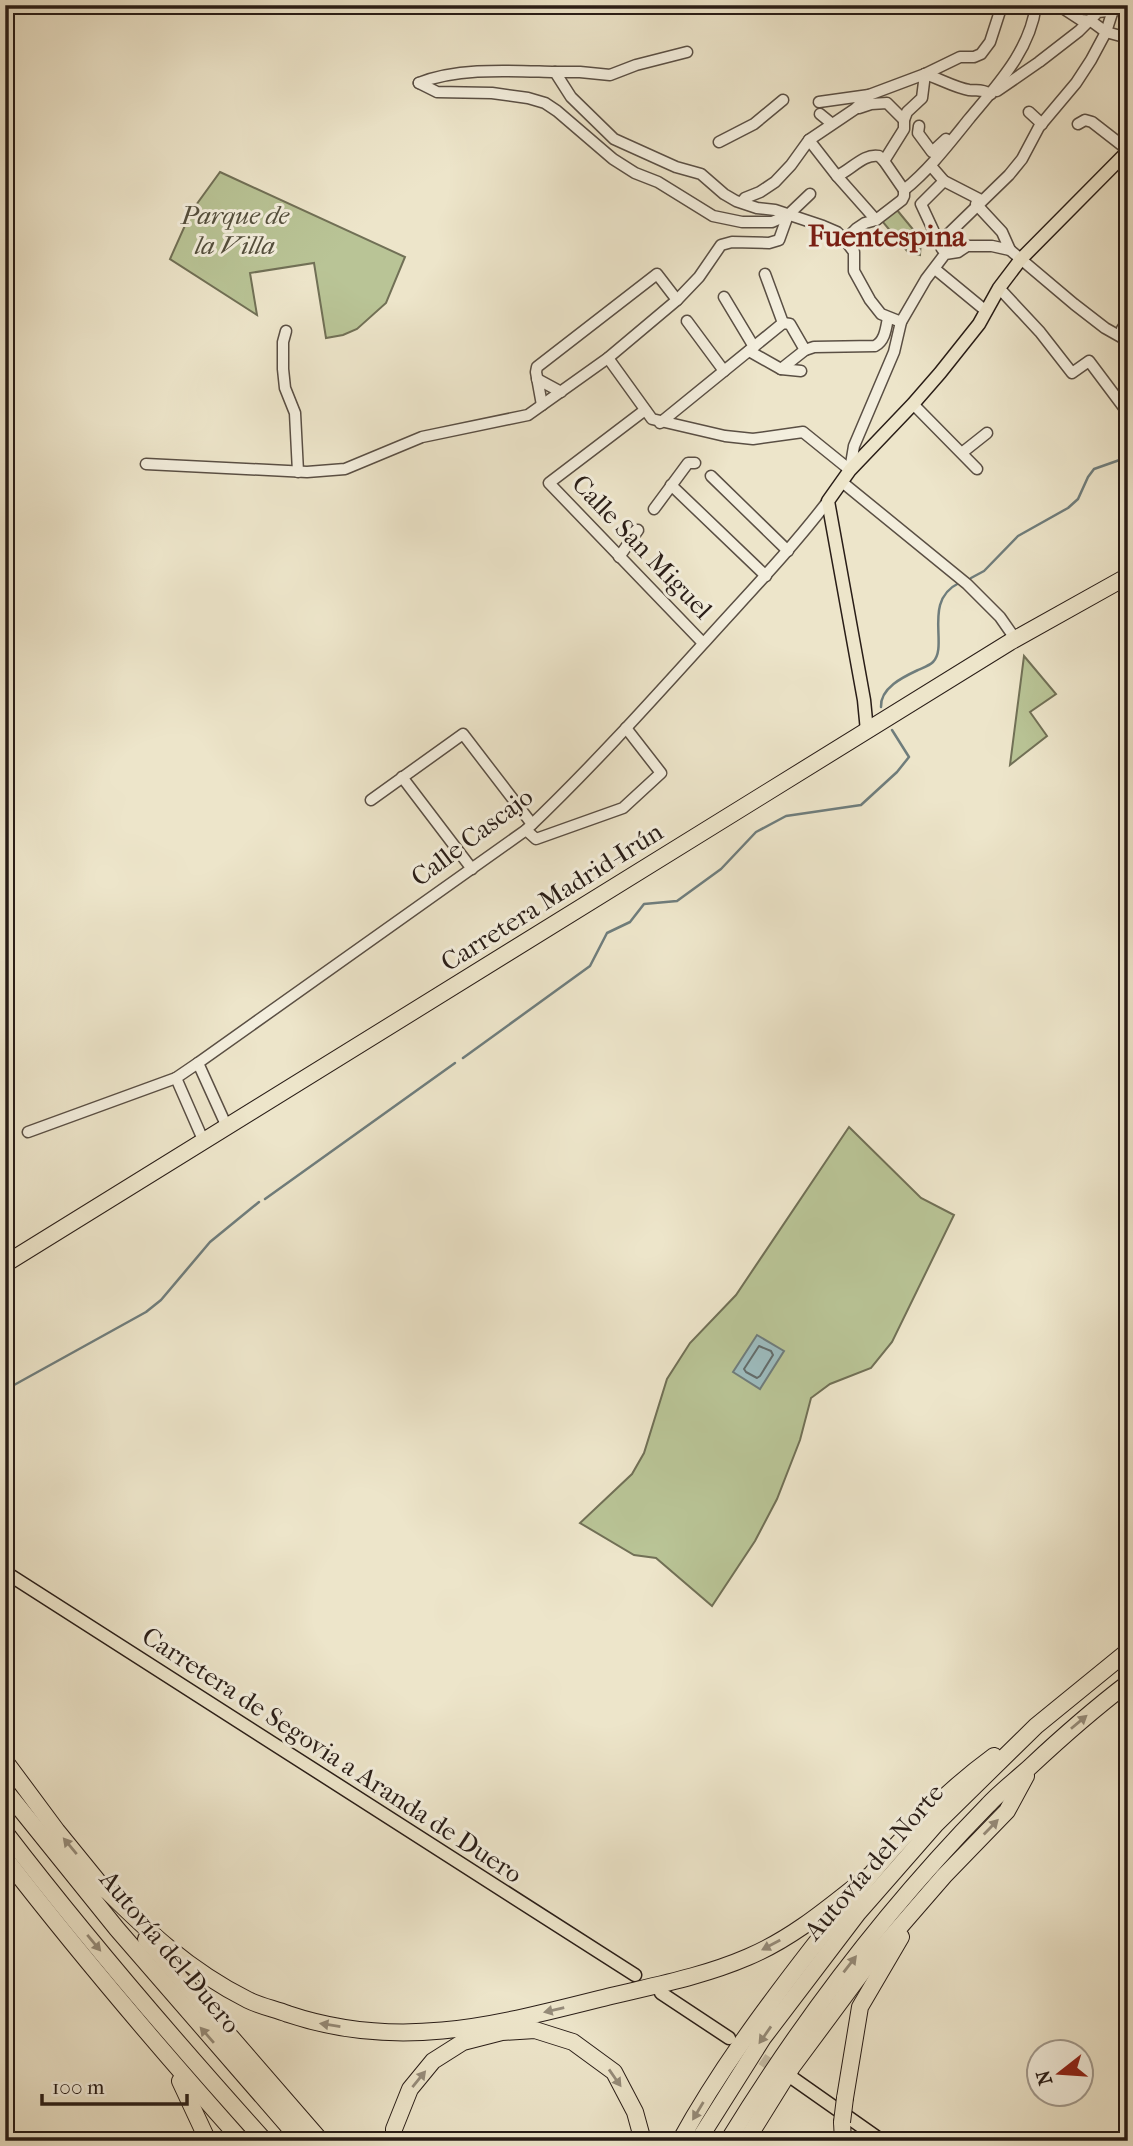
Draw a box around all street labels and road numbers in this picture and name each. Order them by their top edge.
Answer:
street label: Calle San Miguel [565,468,719,626]
street label: Calle Cascajo [405,781,539,893]
street label: Carretera Madrid-Irún [435,816,669,978]
street label: Carretera de Segovia a Aranda de Duero [136,1620,528,1890]
street label: Autovía del Norte [797,1777,950,1947]
street label: Autovía del Duero [92,1864,247,2040]

